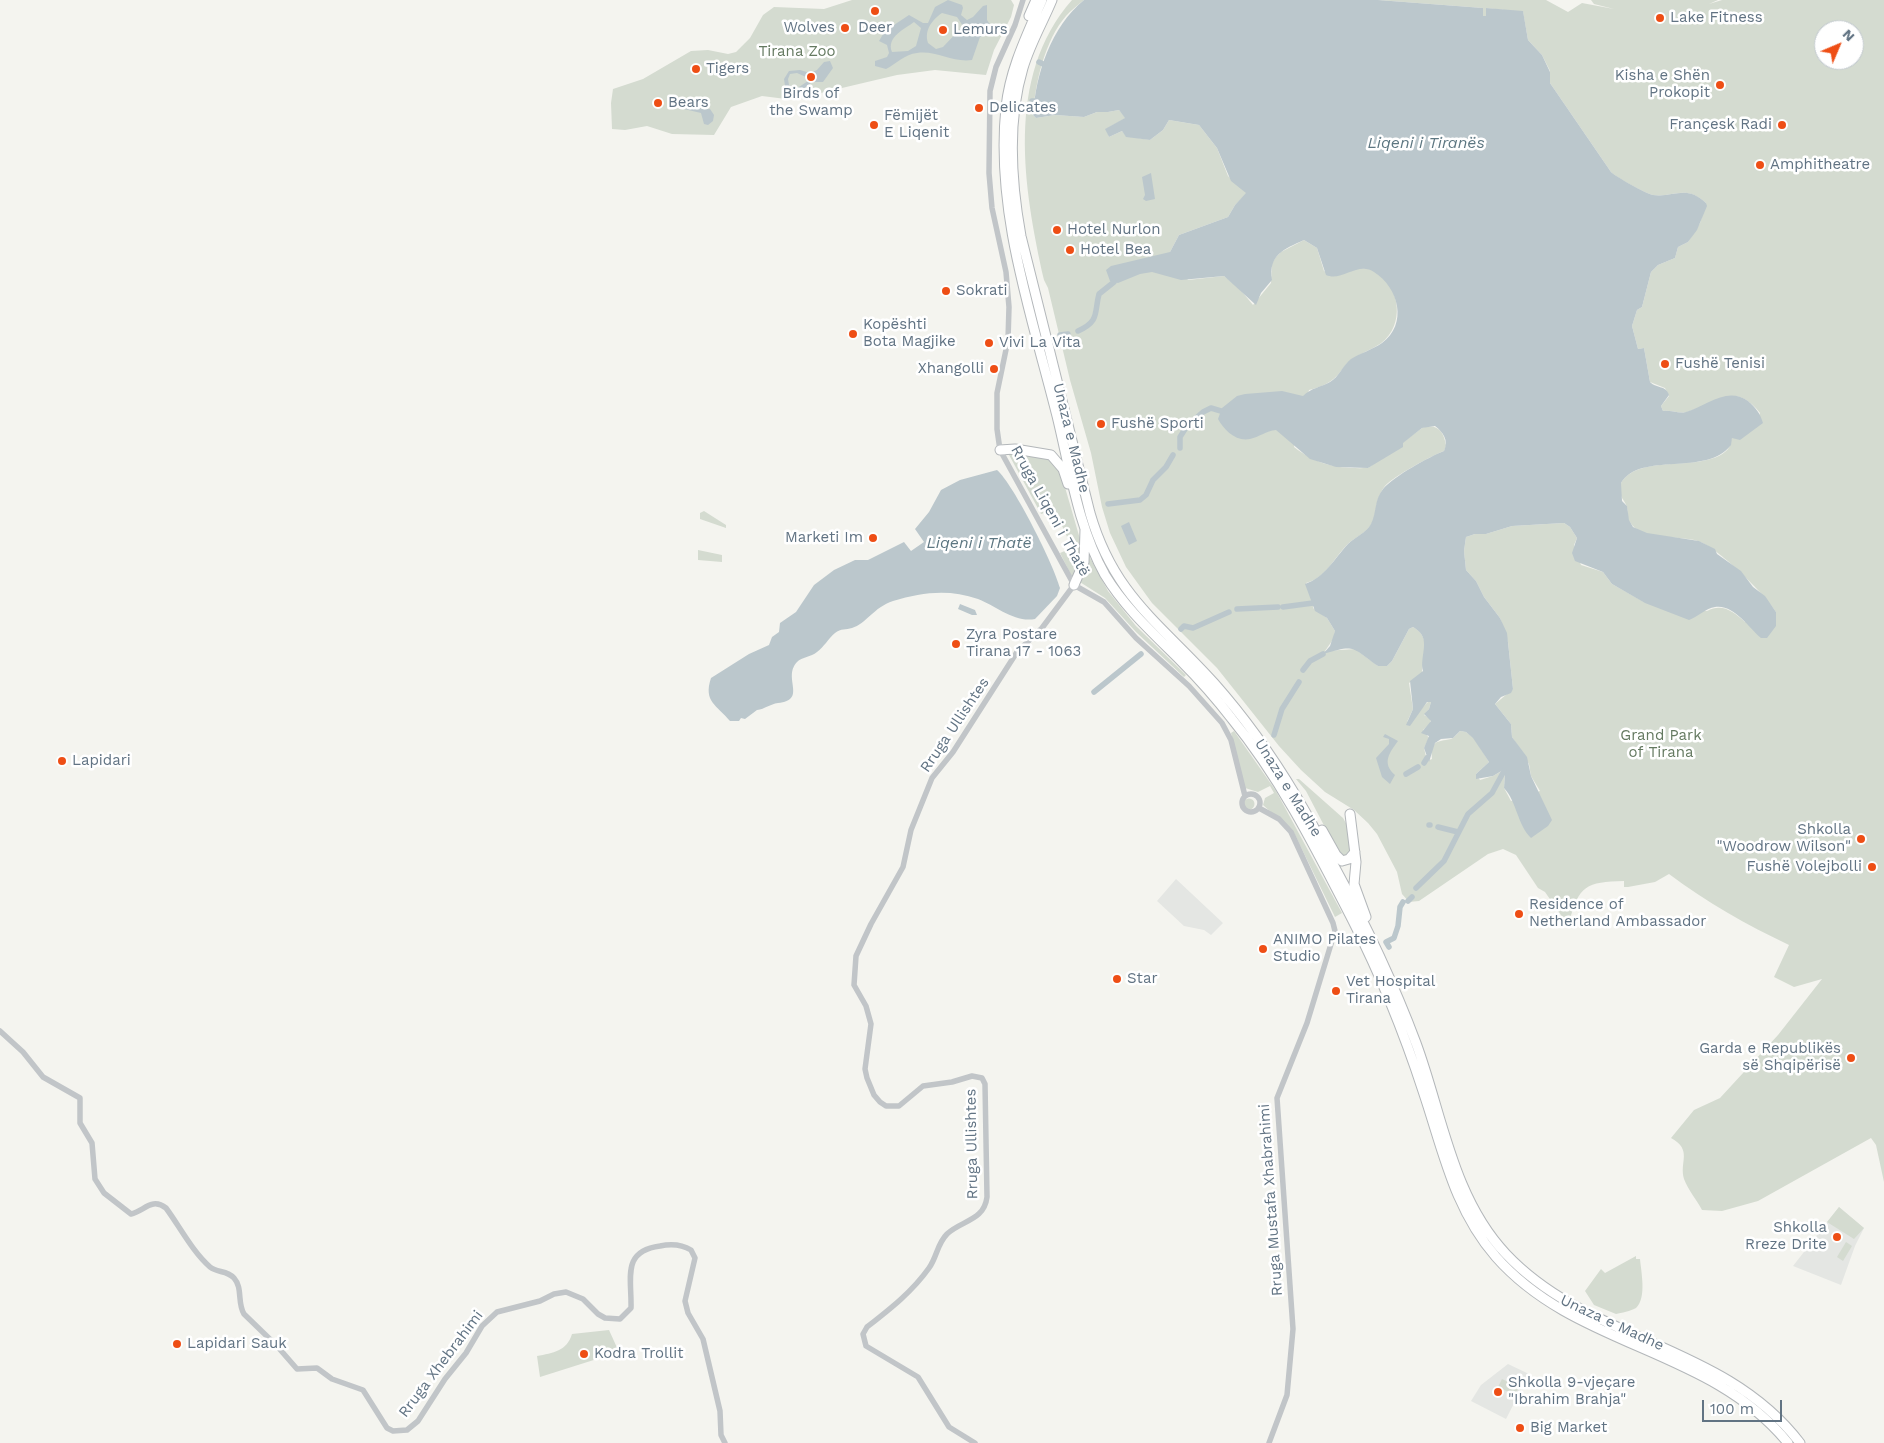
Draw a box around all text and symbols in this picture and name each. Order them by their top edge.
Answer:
marker: Deer [869,5,881,17]
place label: Lake Fitness [1670,9,1763,27]
marker: Lake Fitness [1654,12,1666,24]
place label: Wolves [783,19,835,37]
place label: Deer [858,19,892,37]
north arrow [1814,20,1864,70]
place label: Lemurs [953,21,1008,39]
marker: Wolves [839,22,851,34]
marker: Lemurs [937,24,949,36]
text: N [1840,26,1858,44]
park label: Tirana Zoo [758,43,836,61]
place label: Tigers [706,60,749,78]
marker: Tigers [690,63,702,75]
place label: Kisha e Shën Prokopit [1615,67,1710,102]
marker: Birds of the Swamp [805,71,817,83]
marker: Kisha e Shën Prokopit [1714,79,1726,91]
place label: Birds of the Swamp [769,85,853,120]
place label: Bears [668,94,709,112]
marker: Bears [652,97,664,109]
place label: Delicates [989,99,1056,117]
marker: Delicates [973,102,985,114]
place label: Fëmijët E Liqenit [884,107,949,142]
place label: Françesk Radi [1669,116,1772,134]
marker: Fëmijët E Liqenit [868,119,880,131]
marker: Françesk Radi [1776,119,1788,131]
water label: Liqeni i Tiranës [1367,133,1485,153]
place label: Amphitheatre [1770,156,1870,174]
marker: Amphitheatre [1754,159,1766,171]
place label: Hotel Nurlon [1067,221,1161,239]
marker: Hotel Nurlon [1051,224,1063,236]
place label: Hotel Bea [1080,241,1151,259]
marker: Hotel Bea [1064,244,1076,256]
place label: Sokrati [956,282,1007,300]
marker: Sokrati [940,285,952,297]
place label: Kopështi Bota Magjike [863,316,956,351]
marker: Kopështi Bota Magjike [847,328,859,340]
place label: Vivi La Vita [999,334,1081,352]
marker: Vivi La Vita [983,337,995,349]
place label: Fushë Tenisi [1675,355,1765,373]
marker: Fushë Tenisi [1659,358,1671,370]
place label: Xhangolli [918,360,984,378]
marker: Xhangolli [988,363,1000,375]
street label: Unaza e Madhe [1049,381,1093,495]
place label: Fushë Sporti [1111,415,1204,433]
marker: Fushë Sporti [1095,418,1107,430]
street label: Rruga Liqeni i Thatë [1007,443,1093,579]
place label: Marketi Im [785,529,863,547]
marker: Marketi Im [867,532,879,544]
water label: Liqeni i Thatë [926,533,1032,553]
place label: Zyra Postare Tirana 17 - 1063 [966,626,1081,661]
marker: Zyra Postare Tirana 17 - 1063 [950,638,962,650]
street label: Rruga Ullishtes [917,674,993,776]
park label: Grand Park of Tirana [1620,727,1702,762]
street label: Unaza e Madhe [1251,736,1325,840]
place label: Lapidari [72,752,131,770]
marker: Lapidari [56,755,68,767]
place label: Shkolla "Woodrow Wilson" [1716,821,1851,856]
marker: Shkolla "Woodrow Wilson" [1855,833,1867,845]
place label: Fushë Volejbolli [1746,858,1862,876]
marker: Fushë Volejbolli [1866,861,1878,873]
place label: Residence of Netherland Ambassador [1529,896,1706,931]
marker: Residence of Netherland Ambassador [1513,908,1525,920]
place label: ANIMO Pilates Studio [1273,931,1376,966]
marker: ANIMO Pilates Studio [1257,943,1269,955]
place label: Star [1127,970,1158,988]
marker: Star [1111,973,1123,985]
place label: Vet Hospital Tirana [1346,973,1435,1008]
marker: Vet Hospital Tirana [1330,985,1342,997]
place label: Garda e Republikës së Shqipërisë [1699,1040,1841,1075]
marker: Garda e Republikës së Shqipërisë [1845,1052,1857,1064]
street label: Rruga Ullishtes [962,1089,982,1199]
street label: Rruga Mustafa Xhabrahimi [1255,1103,1287,1297]
place label: Shkolla Rreze Drite [1745,1219,1827,1254]
marker: Shkolla Rreze Drite [1831,1231,1843,1243]
street label: Unaza e Madhe [1557,1291,1667,1355]
street label: Rruga Xhebrahimi [395,1307,487,1421]
place label: Lapidari Sauk [187,1335,287,1353]
marker: Lapidari Sauk [171,1338,183,1350]
place label: Kodra Trollit [594,1345,683,1363]
marker: Kodra Trollit [578,1348,590,1360]
place label: Shkolla 9-vjeçare "Ibrahim Brahja" [1508,1374,1635,1409]
marker: Shkolla 9-vjeçare "Ibrahim Brahja" [1492,1386,1504,1398]
scale bar [1704,1390,1784,1422]
text: 100 m [1710,1400,1754,1418]
place label: Big Market [1530,1419,1607,1437]
marker: Big Market [1514,1422,1526,1434]

